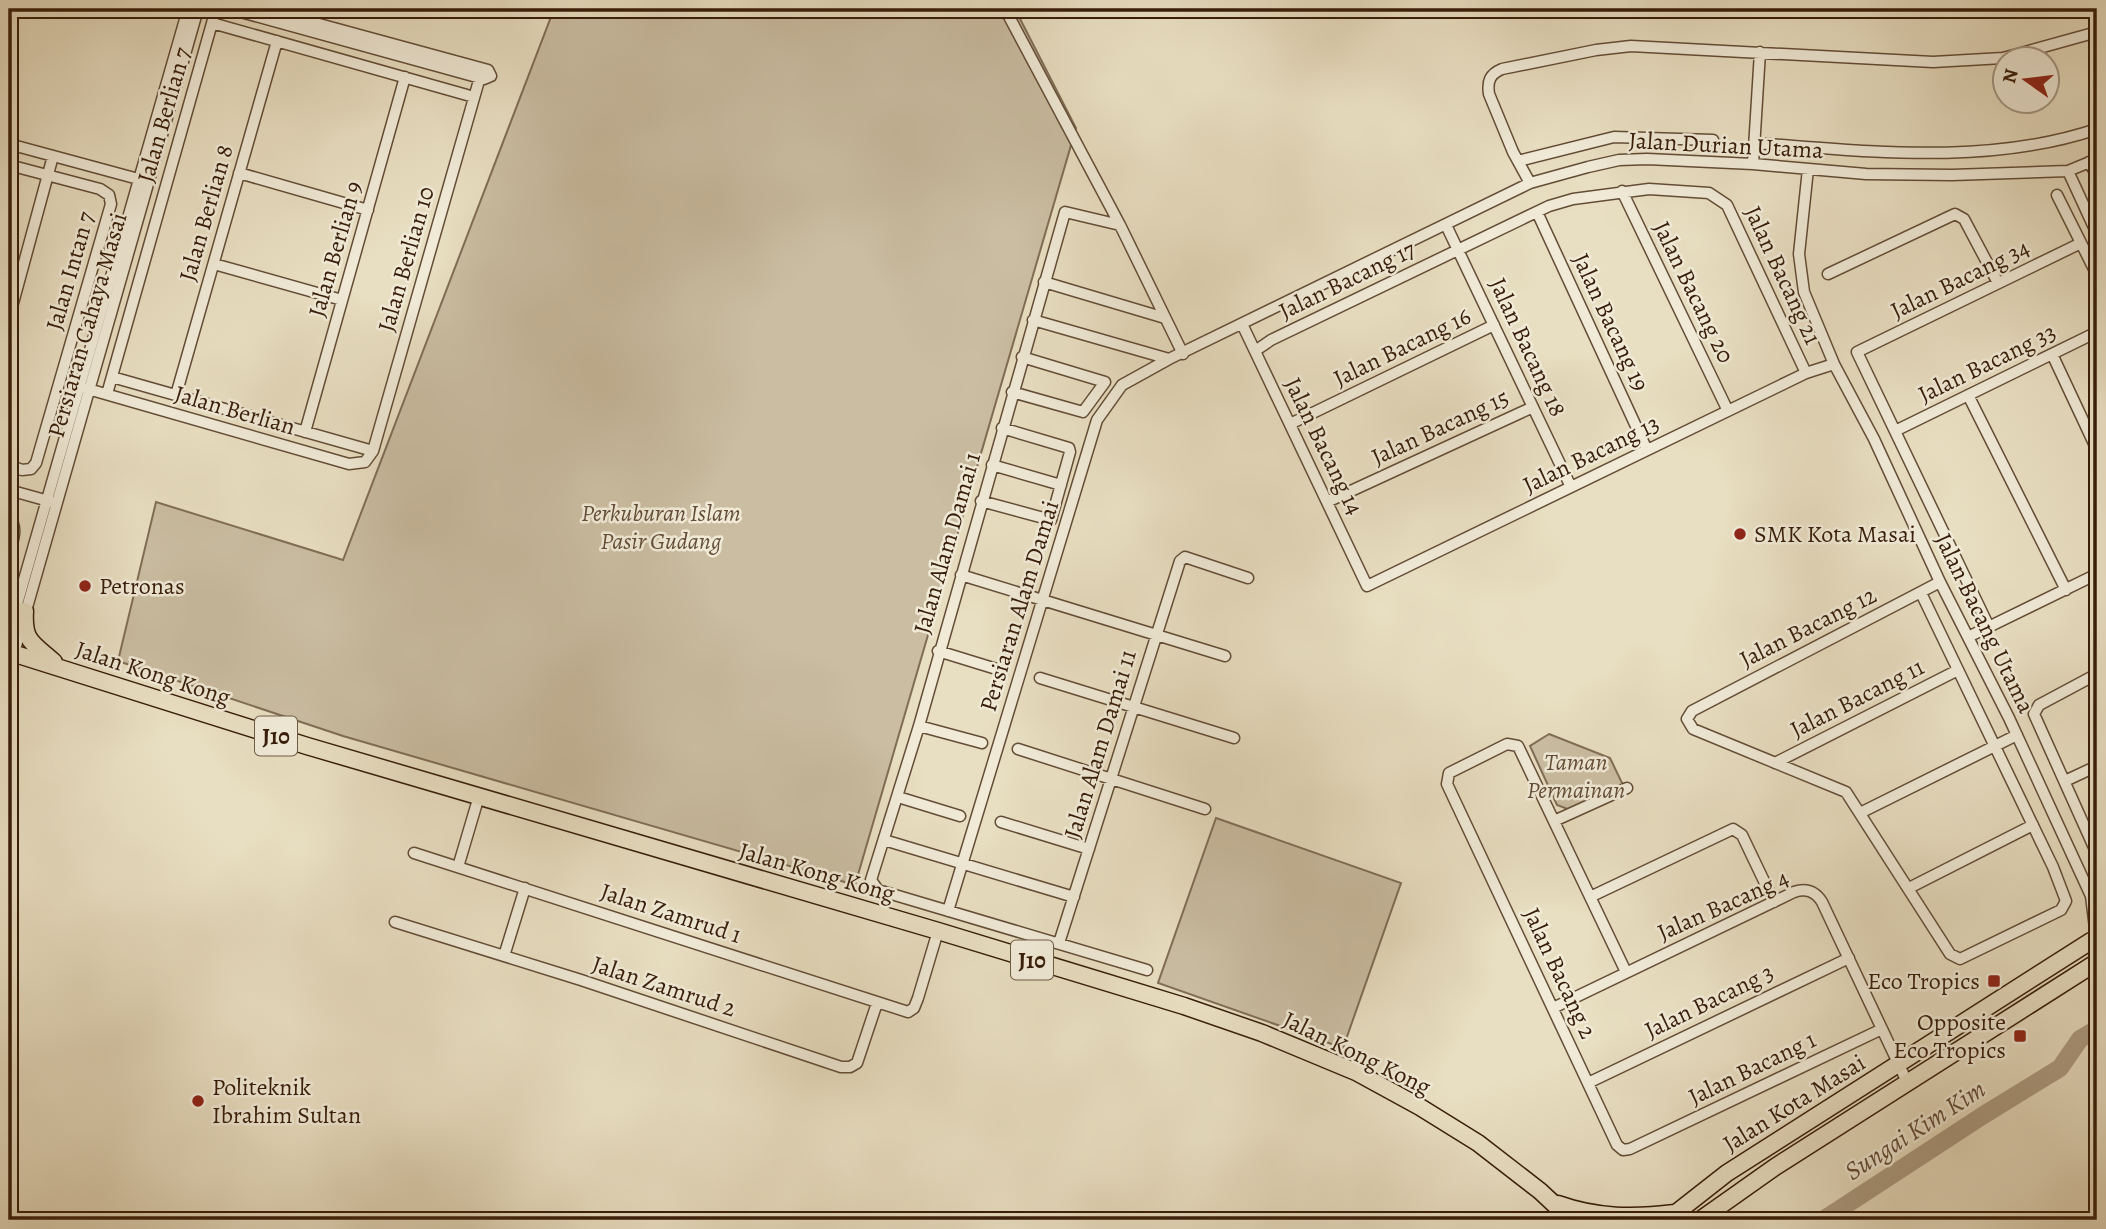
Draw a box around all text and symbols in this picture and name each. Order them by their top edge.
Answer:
street label: Jalan Berlian 7 [129,43,199,186]
north arrow [1990,46,2060,116]
text: N [1996,66,2025,86]
street label: Jalan Durian Utama [1628,124,1825,166]
street label: Jalan Berlian 8 [171,141,241,285]
street label: Jalan Berlian 9 [300,177,370,321]
street label: Jalan Berlian 10 [370,182,442,336]
street label: Jalan Bacang 21 [1737,201,1829,349]
street label: Jalan Intan 7 [38,207,102,334]
street label: Persiaran Cahaya Masai [40,209,134,441]
street label: Jalan Bacang 20 [1646,216,1742,368]
street label: Jalan Bacang 34 [1885,232,2035,326]
street label: Jalan Bacang 17 [1273,233,1421,327]
street label: Jalan Bacang 19 [1565,248,1657,396]
street label: Jalan Bacang 18 [1482,272,1574,422]
street label: Jalan Bacang 16 [1328,300,1476,394]
street label: Jalan Bacang 33 [1913,316,2061,410]
street label: Jalan Bacang 14 [1277,372,1371,520]
street label: Jalan Berlian [171,377,299,443]
street label: Jalan Bacang 15 [1366,381,1514,473]
street label: Jalan Bacang 13 [1517,407,1665,501]
street label: Jalan Alam Damai 1 [906,448,988,638]
park label: Perkuburan Islam Pasir Gudang [581,497,741,557]
street label: Persiaran Alam Damai [972,497,1066,715]
place label: SMK Kota Masai [1754,518,1916,550]
marker: SMK Kota Masai [1732,526,1748,542]
street label: Jalan Bacang Utama [1928,528,2043,719]
place label: Petronas [99,570,185,602]
marker: Petronas [77,578,93,594]
street label: Jalan Bacang 12 [1734,579,1882,675]
street label: Jalan Kong Kong [72,633,234,713]
street label: Jalan Alam Damai 11 [1056,646,1144,842]
street label: Jalan Bacang 11 [1785,651,1929,745]
road number: J10 [255,716,297,756]
park label: Taman Permainan [1527,746,1625,806]
street label: Jalan Kong Kong [735,834,899,910]
street label: Jalan Bacang 4 [1652,862,1794,948]
street label: Jalan Zamrud 1 [597,875,745,951]
street label: Jalan Bacang 2 [1516,902,1604,1044]
road number: J10 [1011,940,1053,979]
street label: Jalan Zamrud 2 [588,948,740,1024]
street label: Jalan Bacang 3 [1639,956,1779,1046]
place label: Eco Tropics [1867,965,1980,997]
marker: Eco Tropics [1986,973,2002,989]
street label: Jalan Kong Kong [1278,1003,1436,1103]
place label: Opposite Eco Tropics [1893,1006,2006,1066]
street label: Jalan Bacang 1 [1683,1023,1821,1113]
marker: Opposite Eco Tropics [2012,1028,2028,1044]
street label: Jalan Kota Masai [1717,1046,1871,1160]
place label: Politeknik Ibrahim Sultan [212,1071,361,1131]
water label: Sungai Kim Kim [1838,1071,1992,1189]
marker: Politeknik Ibrahim Sultan [190,1093,206,1109]

